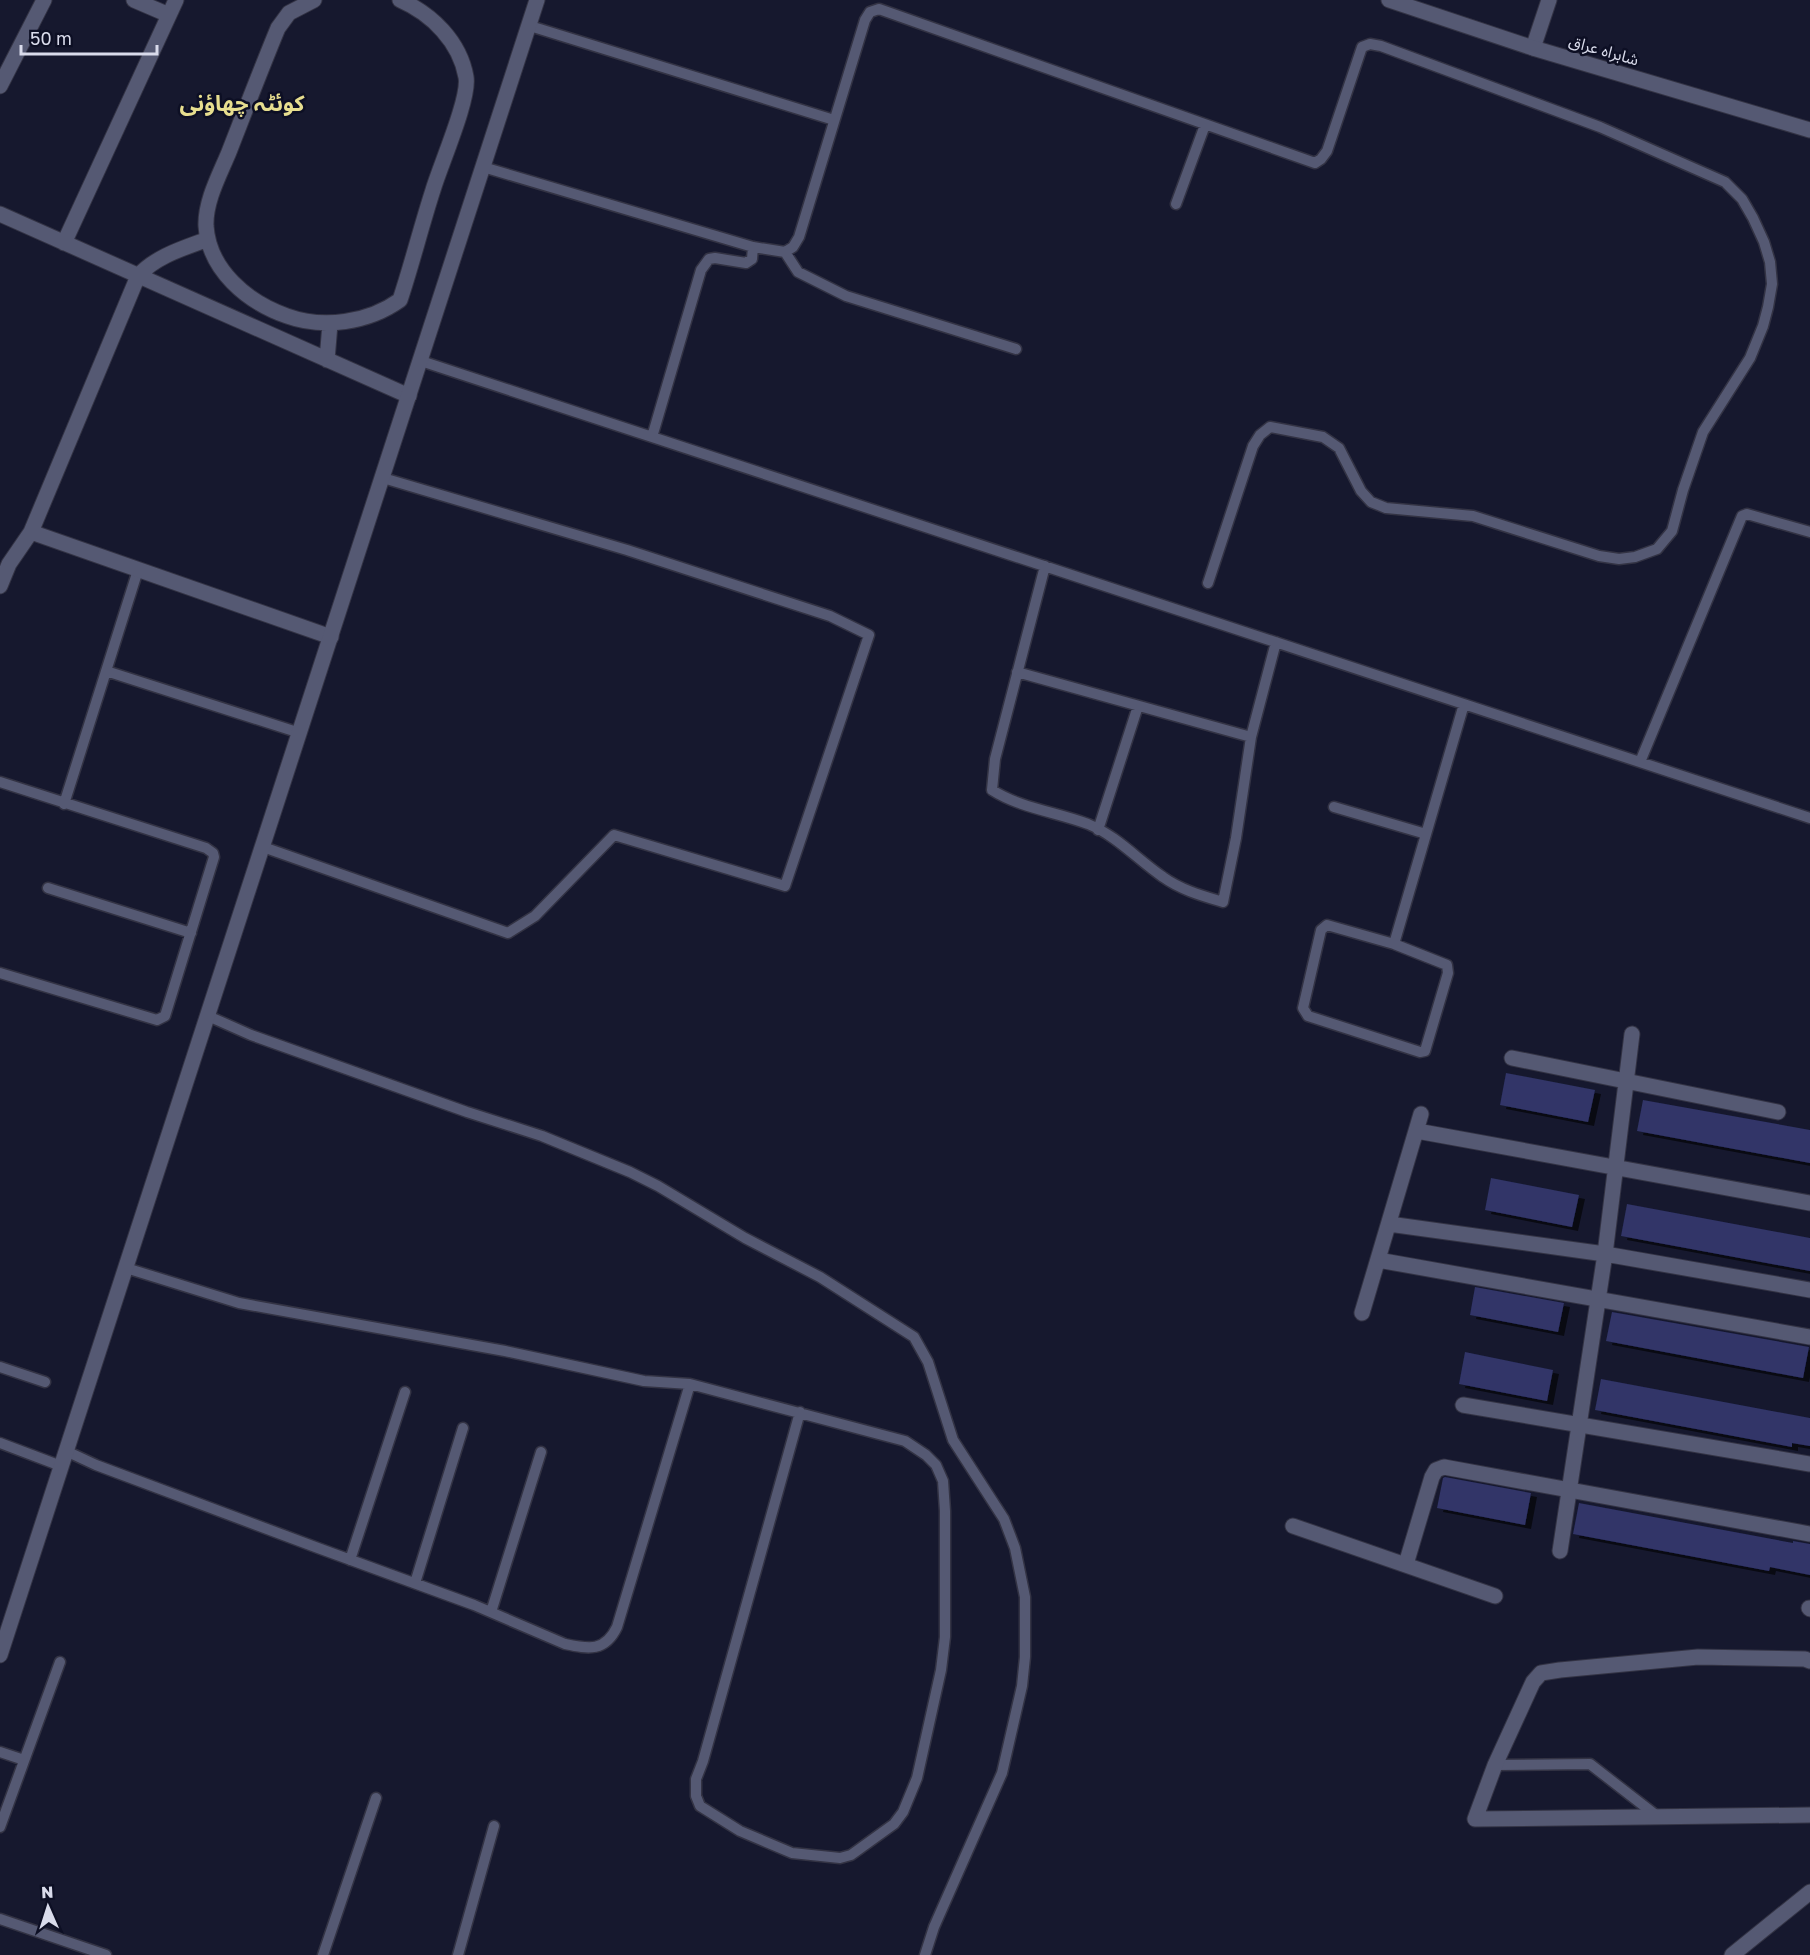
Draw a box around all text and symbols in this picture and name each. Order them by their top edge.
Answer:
scale bar [21,18,158,56]
text: 50 m [30,27,72,49]
street label: شاہراہ عراق [1567,30,1641,70]
district label: کوئٹہ چھاؤنی [180,89,305,117]
north arrow [18,1877,78,1937]
text: N [41,1882,54,1902]

